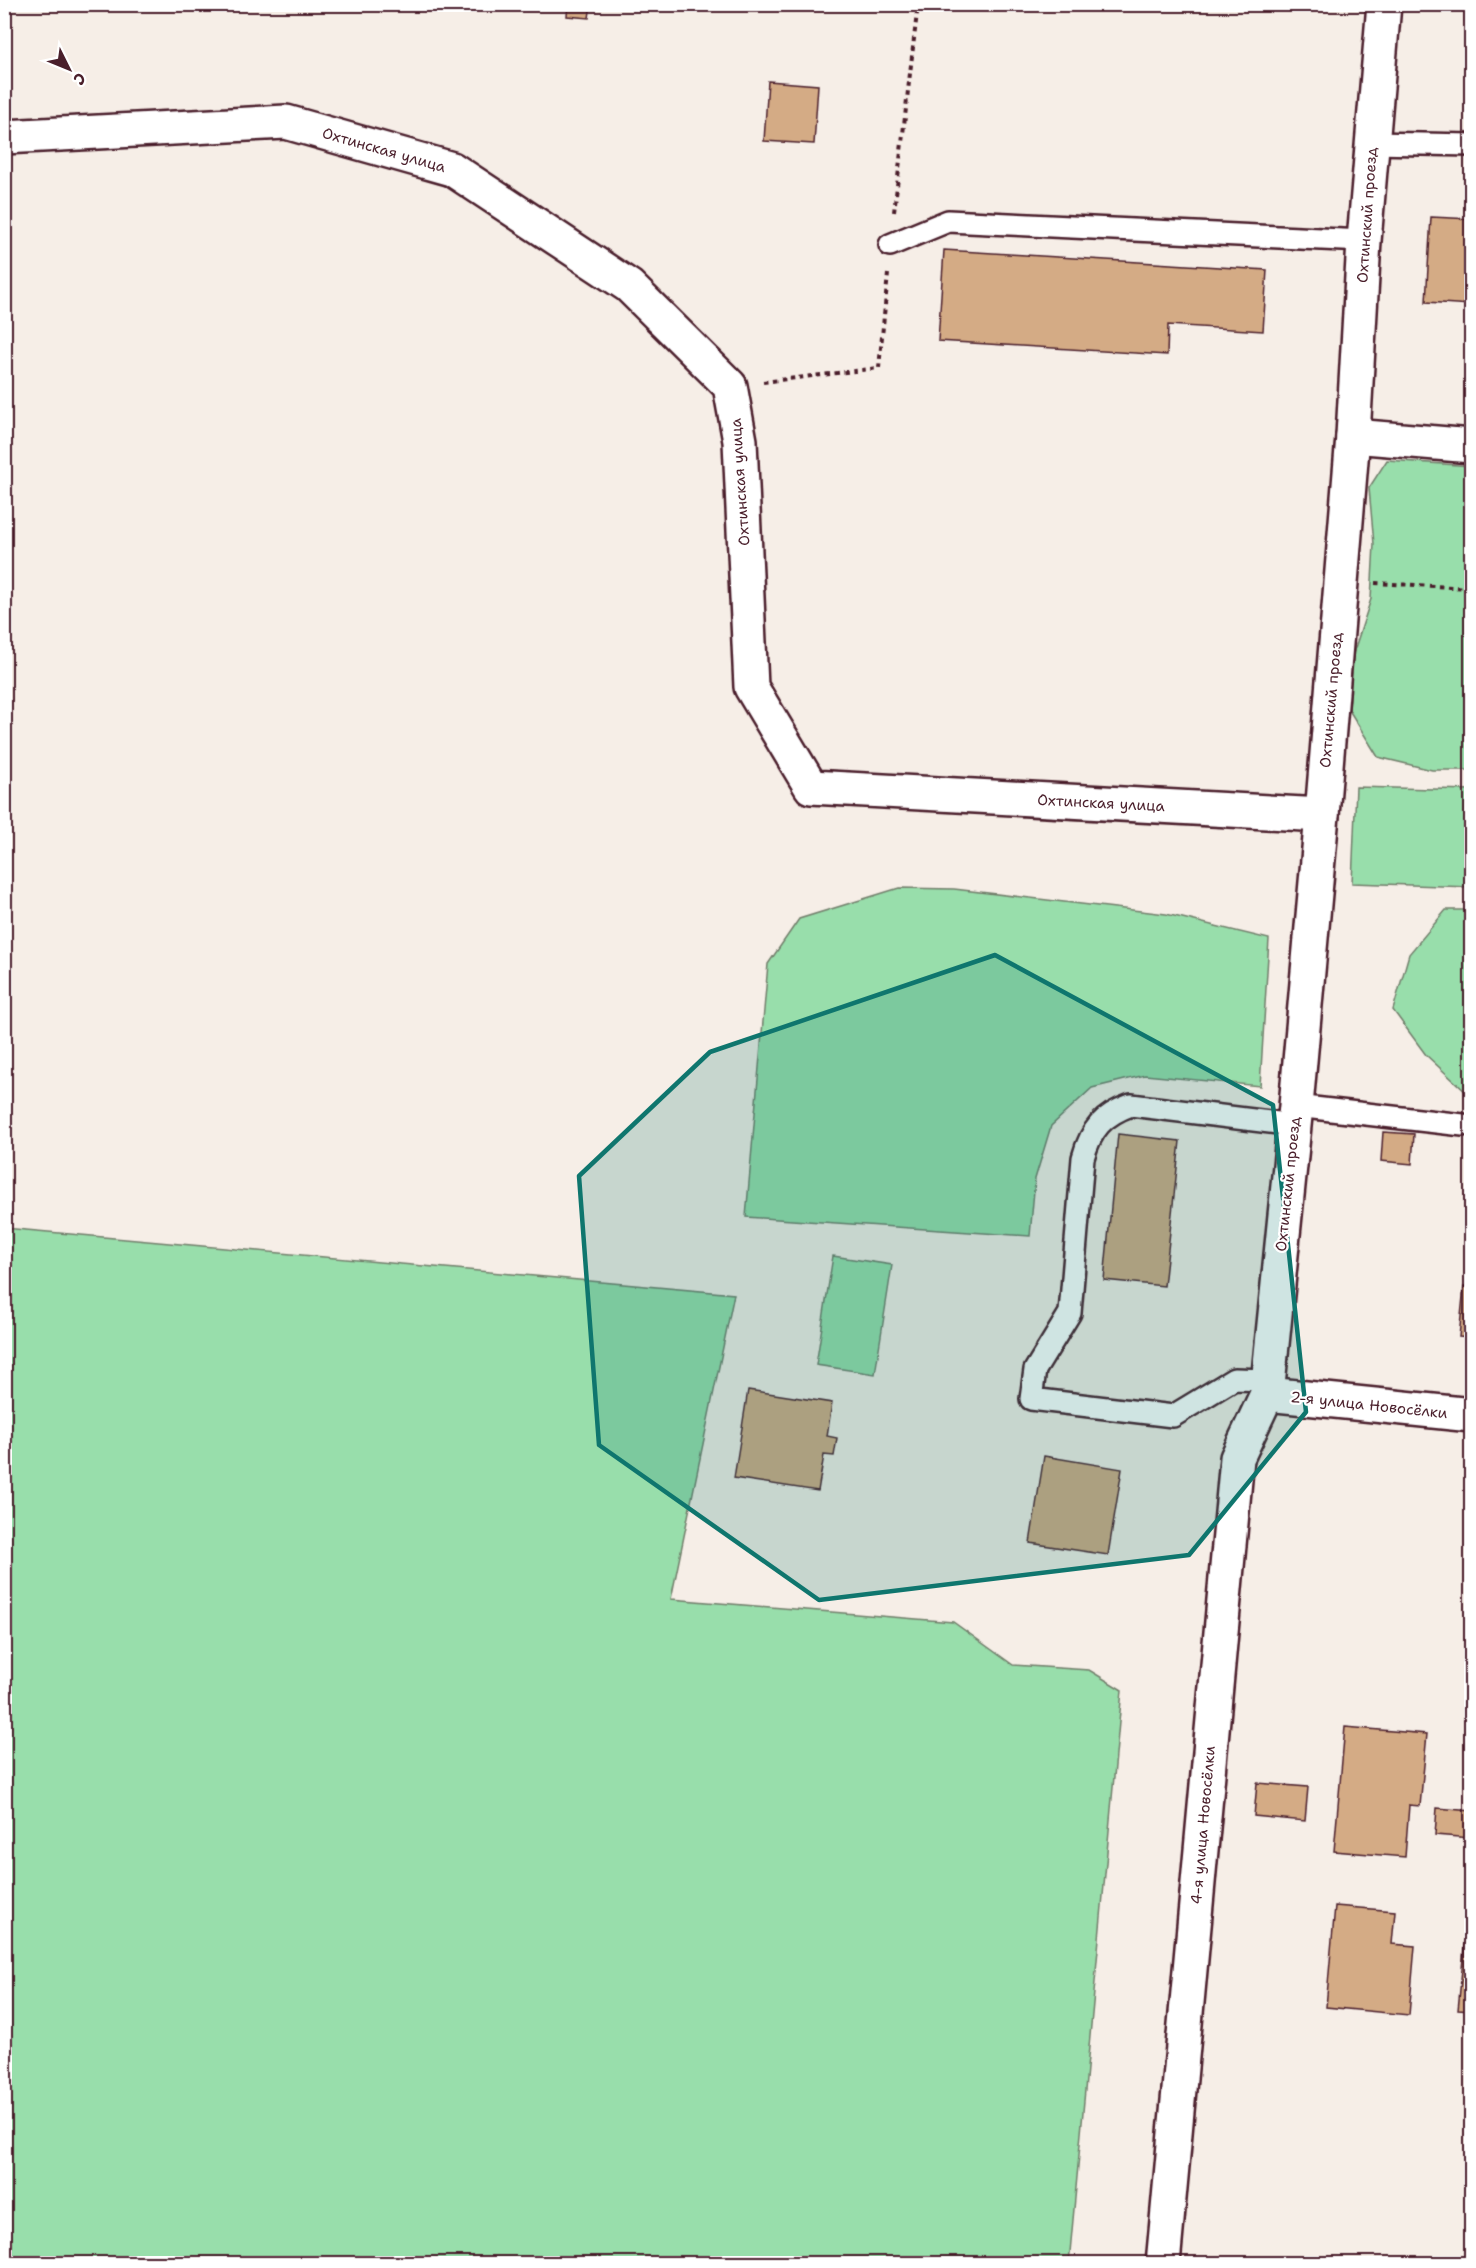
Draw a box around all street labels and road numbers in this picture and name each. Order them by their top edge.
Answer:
street label: Охтинская улица [320,123,449,177]
street label: Охтинский проезд [1352,146,1382,283]
street label: Охтинская улица [726,417,754,546]
street label: Охтинский проезд [1315,631,1347,769]
street label: Охтинская улица [1037,790,1166,816]
street label: Охтинский проезд [1271,1115,1305,1253]
street label: 2-я улица Новосёлки [1289,1387,1449,1423]
street label: 4-я улица Новосёлки [1186,1745,1220,1905]

